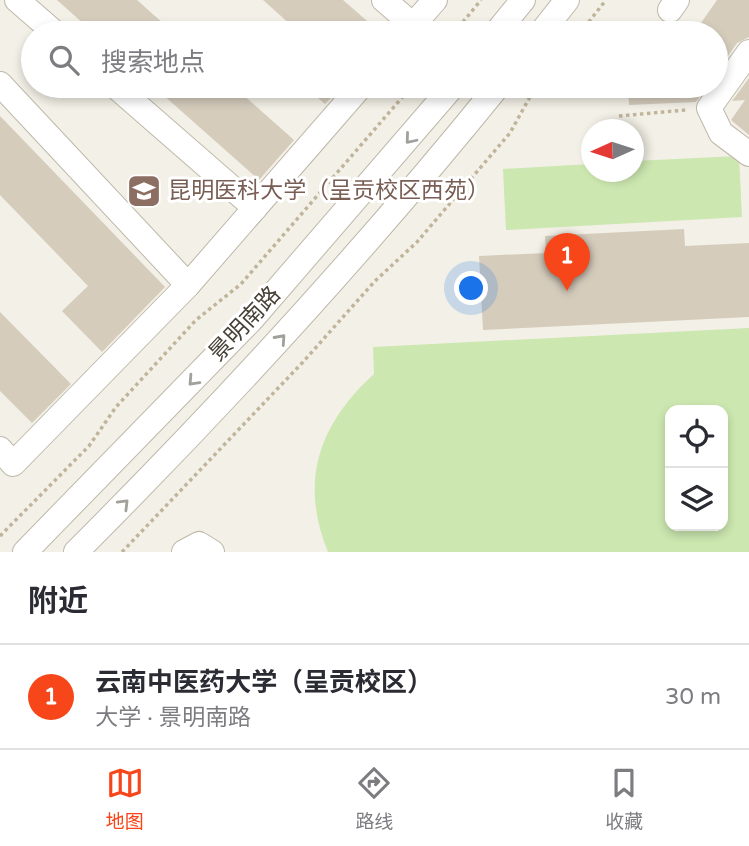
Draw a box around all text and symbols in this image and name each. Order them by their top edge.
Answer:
search box [21,21,728,98]
icon: search [45,41,83,79]
text: 搜索地点 [101,47,205,78]
north arrow [581,119,644,182]
one-way arrow [406,130,418,143]
school or university icon: 昆明医科大学（呈贡校区西苑） [125,172,163,210]
place label: 昆明医科大学（呈贡校区西苑） [168,177,490,205]
pin: 1 [544,233,590,291]
your location [454,271,488,305]
street label: 景明南路 [203,281,287,367]
one-way arrow [272,334,285,347]
one-way arrow [188,373,201,386]
map controls [665,405,728,531]
button: locate [665,405,728,468]
button: layers [665,468,728,531]
one-way arrow [116,499,129,512]
text: 附近 [28,583,88,620]
text: 云南中医药大学（呈贡校区） [95,667,433,698]
text: 1 [44,683,58,711]
text: 30 m [665,683,721,711]
text: 大学 · 景明南路 [95,704,251,732]
tab: 地图 [106,764,144,833]
tab: 路线 [355,764,393,833]
tab: 收藏 [605,764,643,833]

